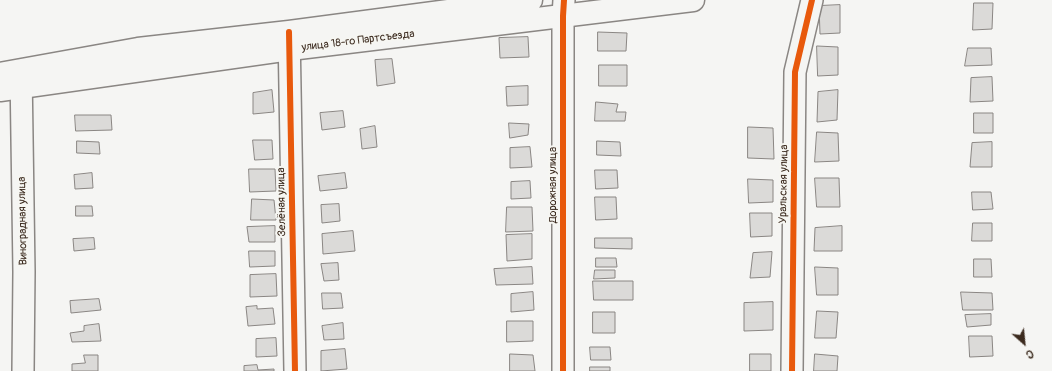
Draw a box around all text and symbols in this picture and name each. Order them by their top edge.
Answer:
street label: улица 18-го Партсъезда [301,28,415,54]
street label: Уральская улица [777,144,791,224]
street label: Дорожная улица [546,147,560,223]
street label: Зелёная улица [275,167,289,237]
street label: Виноградная улица [16,177,30,265]
north arrow [1004,323,1044,363]
text: С [1024,347,1036,361]

